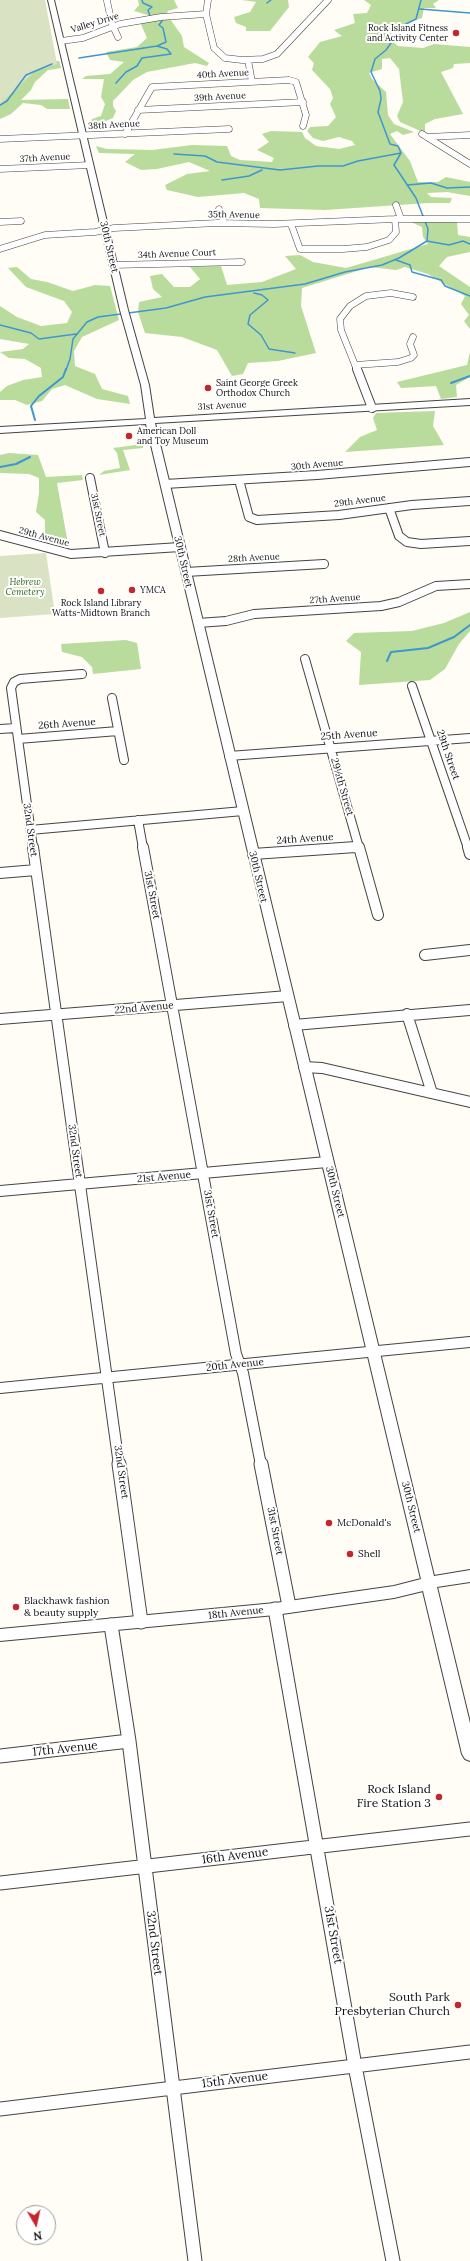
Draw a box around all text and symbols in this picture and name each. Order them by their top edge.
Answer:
street label: Valley Drive [70,11,120,35]
place label: Rock Island Fitness and Activity Center [367,23,448,44]
marker: Rock Island Fitness and Activity Center [451,28,461,38]
street label: 40th Avenue [197,67,249,81]
street label: 39th Avenue [194,90,246,104]
street label: 38th Avenue [88,118,140,132]
street label: 37th Avenue [19,151,71,165]
street label: 35th Avenue [208,209,260,221]
street label: 30th Street [97,220,121,274]
street label: 34th Avenue Court [138,247,216,261]
place label: Saint George Greek Orthodox Church [216,378,298,399]
marker: Saint George Greek Orthodox Church [203,383,213,393]
street label: 31st Avenue [197,399,247,413]
place label: American Doll and Toy Museum [137,426,209,447]
marker: American Doll and Toy Museum [124,431,134,441]
street label: 30th Avenue [290,457,344,473]
street label: 31st Street [88,492,108,538]
street label: 29th Avenue [334,492,386,510]
street label: 29th Avenue [18,525,70,549]
street label: 30th Street [171,535,195,589]
street label: 28th Avenue [228,551,280,565]
park label: Hebrew Cemetery [5,577,45,598]
marker: YMCA [127,585,137,595]
place label: YMCA [140,585,166,595]
marker: Rock Island Library Watts-Midtown Branch [96,586,106,596]
street label: 27th Avenue [309,592,361,606]
place label: Rock Island Library Watts-Midtown Branch [52,598,150,619]
street label: 26th Avenue [38,716,96,732]
street label: 25th Avenue [320,727,378,743]
street label: 29th Street [434,728,462,782]
street label: 29½th Street [328,757,356,817]
street label: 32nd Street [20,802,40,858]
street label: 24th Avenue [276,831,334,847]
street label: 30th Street [246,850,270,904]
street label: 31st Street [141,870,163,920]
street label: 22nd Avenue [114,999,174,1017]
street label: 32nd Street [65,1123,85,1179]
street label: 30th Street [323,1165,347,1219]
street label: 21st Avenue [137,1169,191,1185]
street label: 31st Street [201,1189,221,1239]
street label: 20th Avenue [206,1356,264,1374]
street label: 32nd Street [111,1444,131,1500]
street label: 30th Street [399,1480,423,1534]
street label: 31st Street [264,1506,286,1556]
place label: McDonald's [337,1517,391,1529]
marker: McDonald's [324,1518,334,1528]
place label: Shell [358,1548,381,1560]
marker: Shell [345,1549,355,1559]
place label: Blackhawk fashion & beauty supply [24,1595,110,1618]
marker: Blackhawk fashion & beauty supply [11,1602,21,1612]
street label: 18th Avenue [208,1604,264,1622]
street label: 17th Avenue [32,1738,98,1760]
place label: Rock Island Fire Station 3 [357,1783,431,1811]
marker: Rock Island Fire Station 3 [434,1792,444,1802]
street label: 16th Avenue [201,1845,269,1867]
street label: 31st Street [321,1905,345,1965]
street label: 32nd Street [143,1910,165,1976]
place label: South Park Presbyterian Church [335,1991,450,2019]
marker: South Park Presbyterian Church [453,2000,463,2010]
street label: 15th Avenue [201,2069,269,2091]
north arrow [16,2205,56,2245]
text: N [32,2228,43,2243]

